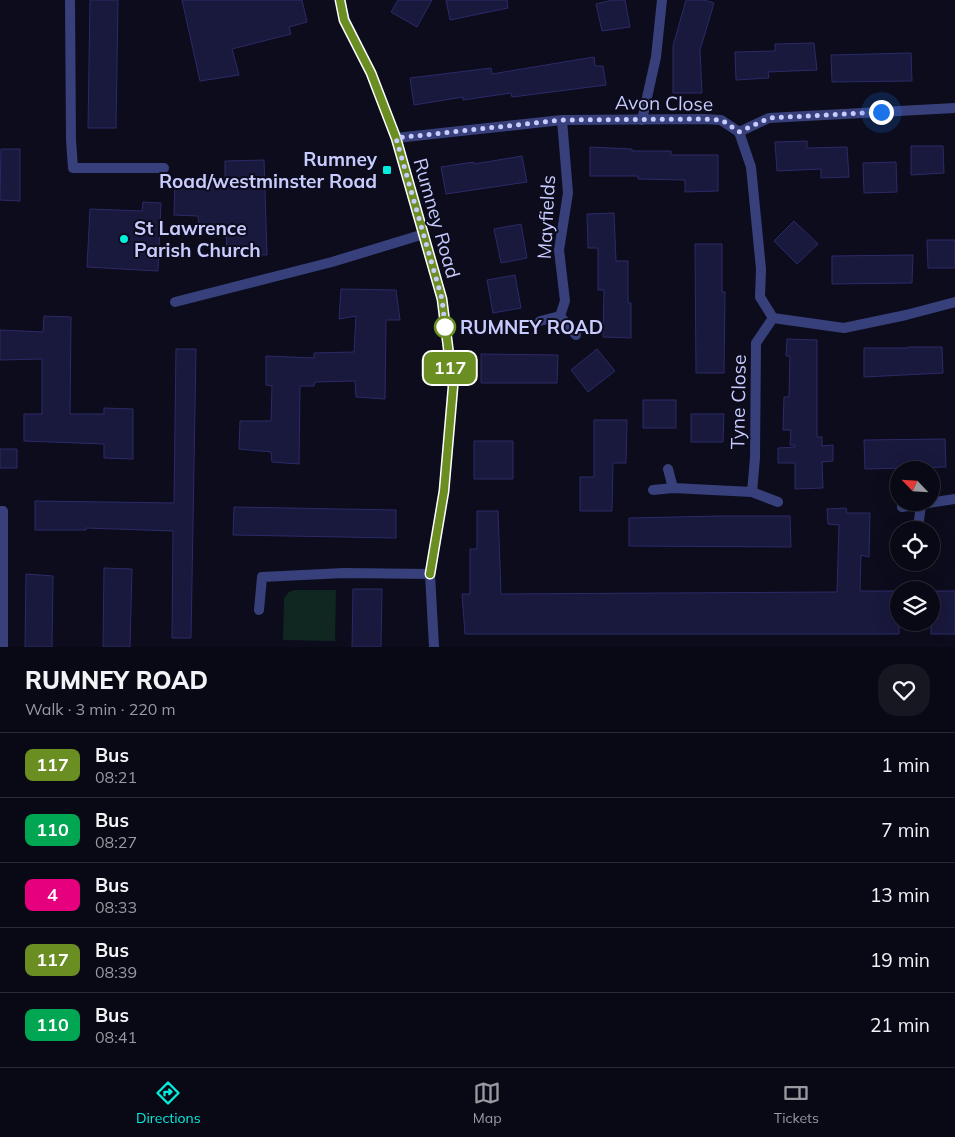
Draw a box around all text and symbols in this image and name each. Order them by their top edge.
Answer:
street label: Avon Close [615,90,713,116]
your location [869,100,894,125]
place label: Rumney Road/westminster Road [159,147,378,193]
street label: Rumney Road [408,155,466,281]
marker: Rumney Road/westminster Road [381,164,393,176]
street label: Mayfields [532,174,560,260]
place label: St Lawrence Parish Church [134,216,261,262]
marker: St Lawrence Parish Church [118,233,130,245]
place label: RUMNEY ROAD [460,315,603,339]
marker: RUMNEY ROAD [434,316,456,338]
line badge: 117 [421,352,479,384]
street label: Tyne Close [725,354,751,450]
text: 117 [434,356,466,379]
north arrow [890,461,940,511]
map controls [890,461,940,631]
button: locate [890,521,940,571]
button: layers [890,581,940,631]
button: heart [878,664,930,716]
text: RUMNEY ROAD [25,665,208,695]
text: Walk · 3 min · 220 m [25,699,176,719]
text: Bus [95,743,129,767]
text: 117 [36,753,69,776]
text: 1 min [881,753,930,777]
text: 08:21 [95,767,137,787]
text: Bus [95,808,129,832]
text: 110 [36,818,69,841]
text: 7 min [881,818,930,842]
text: 08:27 [95,832,137,852]
text: Bus [95,873,129,897]
text: 4 [47,883,58,906]
text: 13 min [870,883,930,907]
text: 08:33 [95,897,137,917]
text: Bus [95,938,129,962]
text: 117 [36,948,69,971]
text: 19 min [870,948,930,972]
text: 08:39 [95,962,137,982]
text: Bus [95,1003,129,1027]
text: 110 [36,1013,69,1036]
text: 21 min [870,1013,930,1037]
text: 08:41 [95,1027,137,1047]
tab: Directions [136,1079,201,1127]
tab: Map [473,1079,502,1127]
tab: Tickets [774,1079,819,1127]

